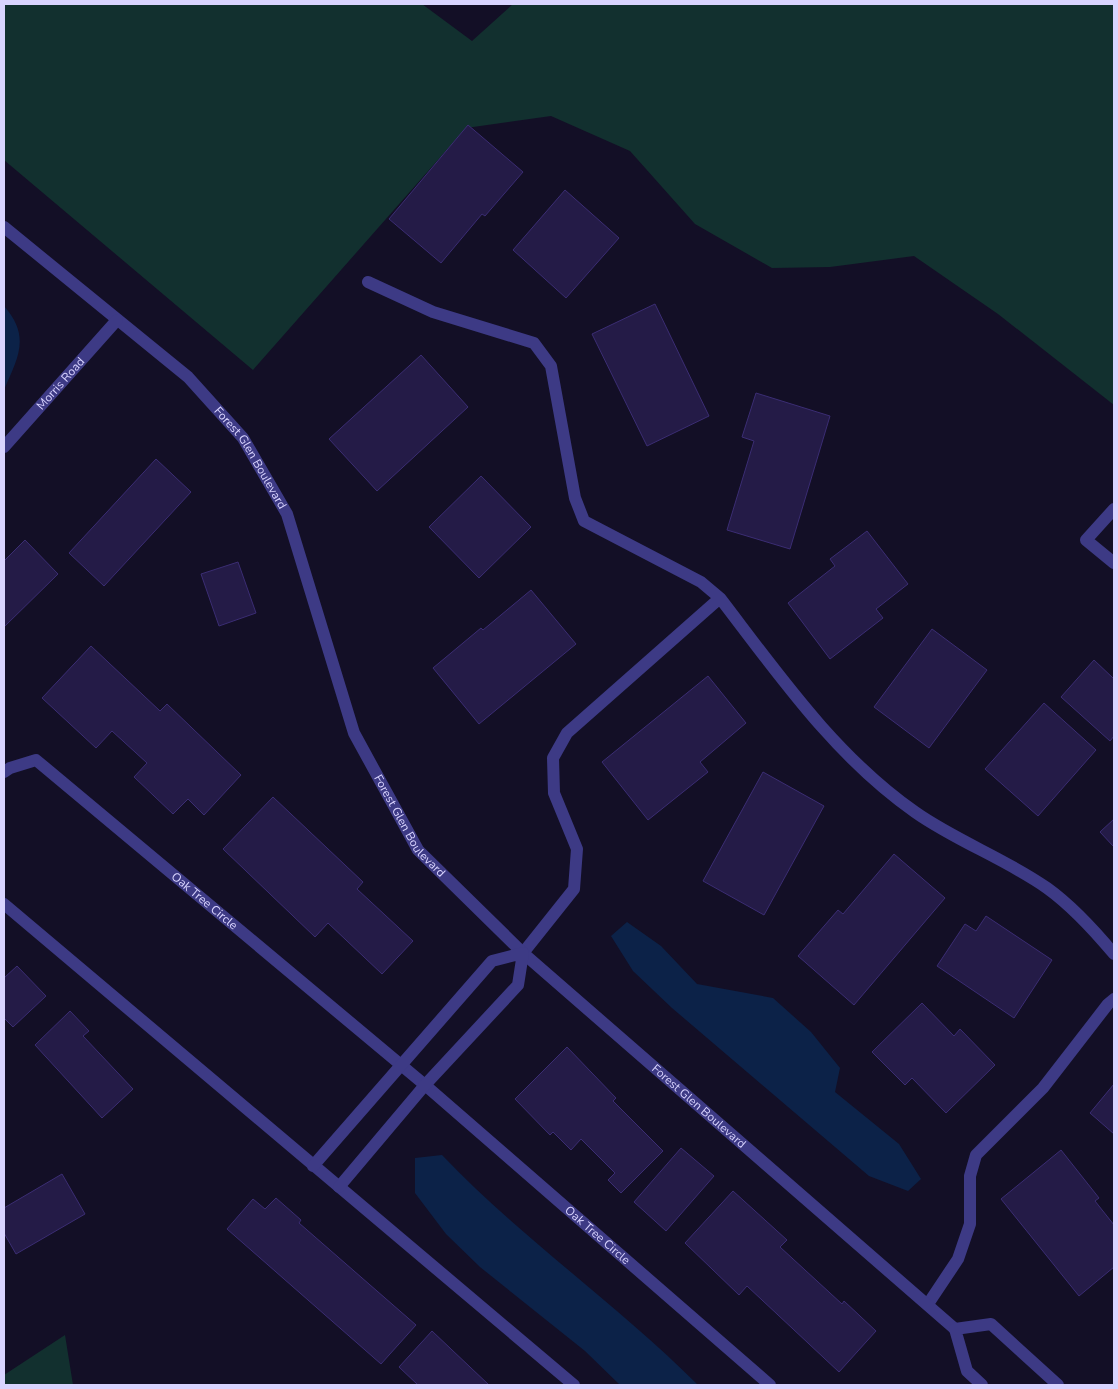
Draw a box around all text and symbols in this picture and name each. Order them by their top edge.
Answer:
street label: Morris Road [33,354,88,413]
street label: Forest Glen Boulevard [211,403,290,512]
street label: Forest Glen Boulevard [370,772,449,880]
street label: Oak Tree Circle [168,868,241,933]
street label: Forest Glen Boulevard [648,1061,750,1152]
street label: Oak Tree Circle [561,1202,634,1268]

